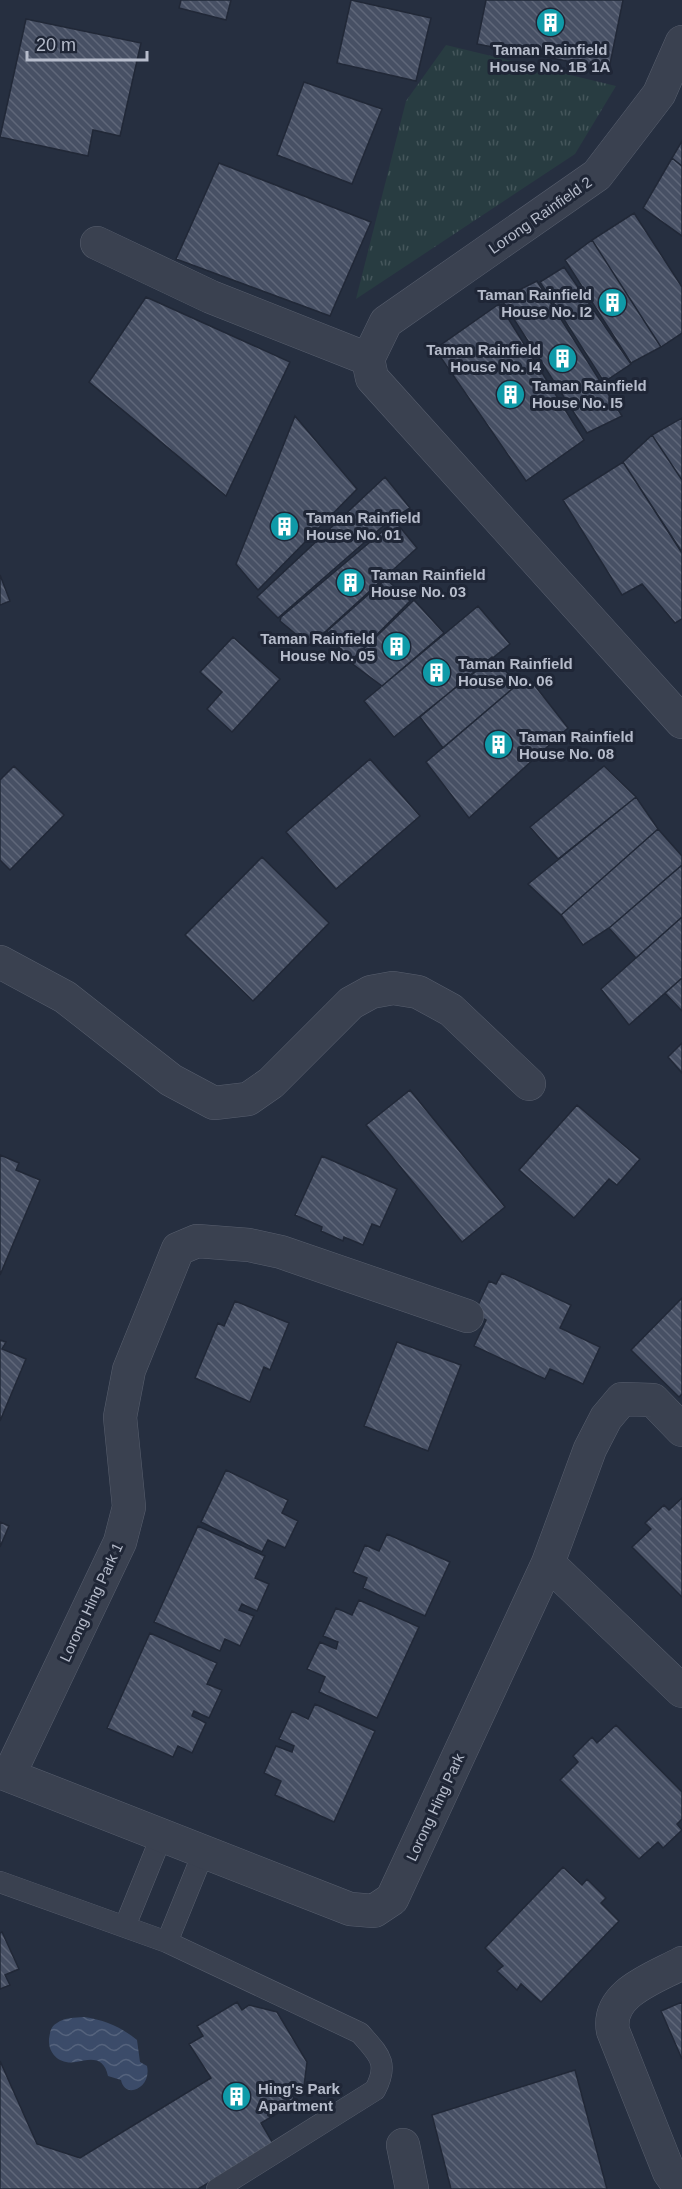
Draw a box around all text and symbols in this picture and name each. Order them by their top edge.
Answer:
building icon: Taman Rainfield House No. 1B 1A [534,6,566,38]
scale bar [27,24,147,62]
text: 20 m [36,35,76,55]
place label: Taman Rainfield House No. 1B 1A [490,41,611,75]
street label: Lorong Rainfield 2 [485,173,595,257]
place label: Taman Rainfield House No. I2 [477,286,592,320]
building icon: Taman Rainfield House No. I2 [597,287,629,319]
place label: Taman Rainfield House No. I4 [426,341,542,375]
building icon: Taman Rainfield House No. I4 [546,342,578,374]
place label: Taman Rainfield House No. I5 [532,377,647,411]
building icon: Taman Rainfield House No. I5 [495,378,527,410]
place label: Taman Rainfield House No. 01 [306,509,421,543]
building icon: Taman Rainfield House No. 01 [269,510,301,542]
place label: Taman Rainfield House No. 03 [371,566,486,600]
building icon: Taman Rainfield House No. 03 [334,567,366,599]
place label: Taman Rainfield House No. 05 [260,630,375,664]
building icon: Taman Rainfield House No. 05 [380,631,412,663]
place label: Taman Rainfield House No. 06 [458,655,573,689]
building icon: Taman Rainfield House No. 06 [421,656,453,688]
place label: Taman Rainfield House No. 08 [519,728,634,762]
building icon: Taman Rainfield House No. 08 [482,729,514,761]
street label: Lorong Hing Park 1 [56,1540,126,1664]
street label: Lorong Hing Park [403,1750,468,1863]
place label: Hing's Park Apartment [258,2080,341,2114]
building icon: Hing's Park Apartment [221,2081,253,2113]

